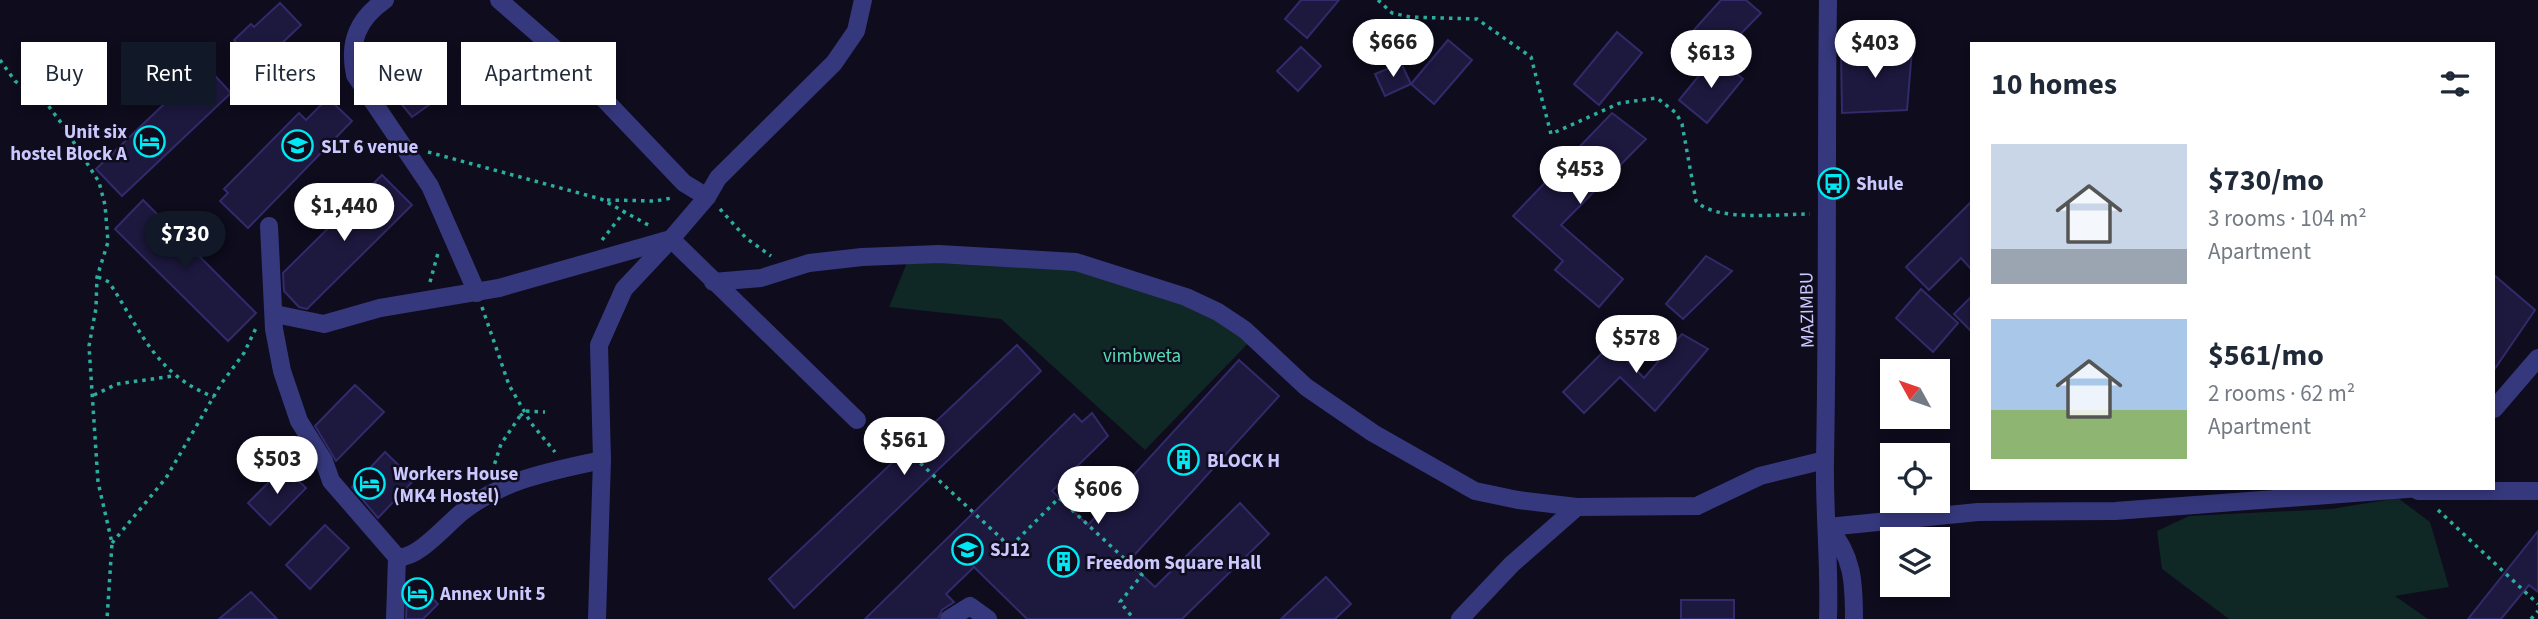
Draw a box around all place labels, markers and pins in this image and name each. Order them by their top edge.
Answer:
pin: $666 [1352,20,1434,79]
pin: $403 [1834,20,1916,80]
pin: $613 [1670,31,1752,90]
place label: Unit six hostel Block A [10,119,127,168]
hotel icon: Unit six hostel Block A [133,125,167,159]
school or university icon: SLT 6 venue [281,129,315,163]
place label: SLT 6 venue [321,134,419,161]
pin: $453 [1539,146,1621,206]
bus stop icon: Shule [1816,166,1850,200]
place label: Shule [1856,171,1904,198]
pin: $1,440 [287,184,401,243]
pin: $730 [144,212,226,271]
pin: $578 [1595,316,1677,375]
pin: $561 [863,418,945,477]
pin: $503 [236,436,318,496]
building icon: BLOCK H [1167,443,1201,477]
place label: BLOCK H [1207,448,1280,475]
place label: Workers House (MK4 Hostel) [393,461,518,510]
pin: $606 [1057,466,1139,526]
hotel icon: Workers House (MK4 Hostel) [353,467,387,501]
school or university icon: SJ12 [950,532,984,566]
place label: SJ12 [990,537,1030,564]
building icon: Freedom Square Hall [1046,545,1080,579]
place label: Freedom Square Hall [1086,550,1262,577]
hotel icon: Annex Unit 5 [400,576,434,610]
place label: Annex Unit 5 [439,581,546,608]

